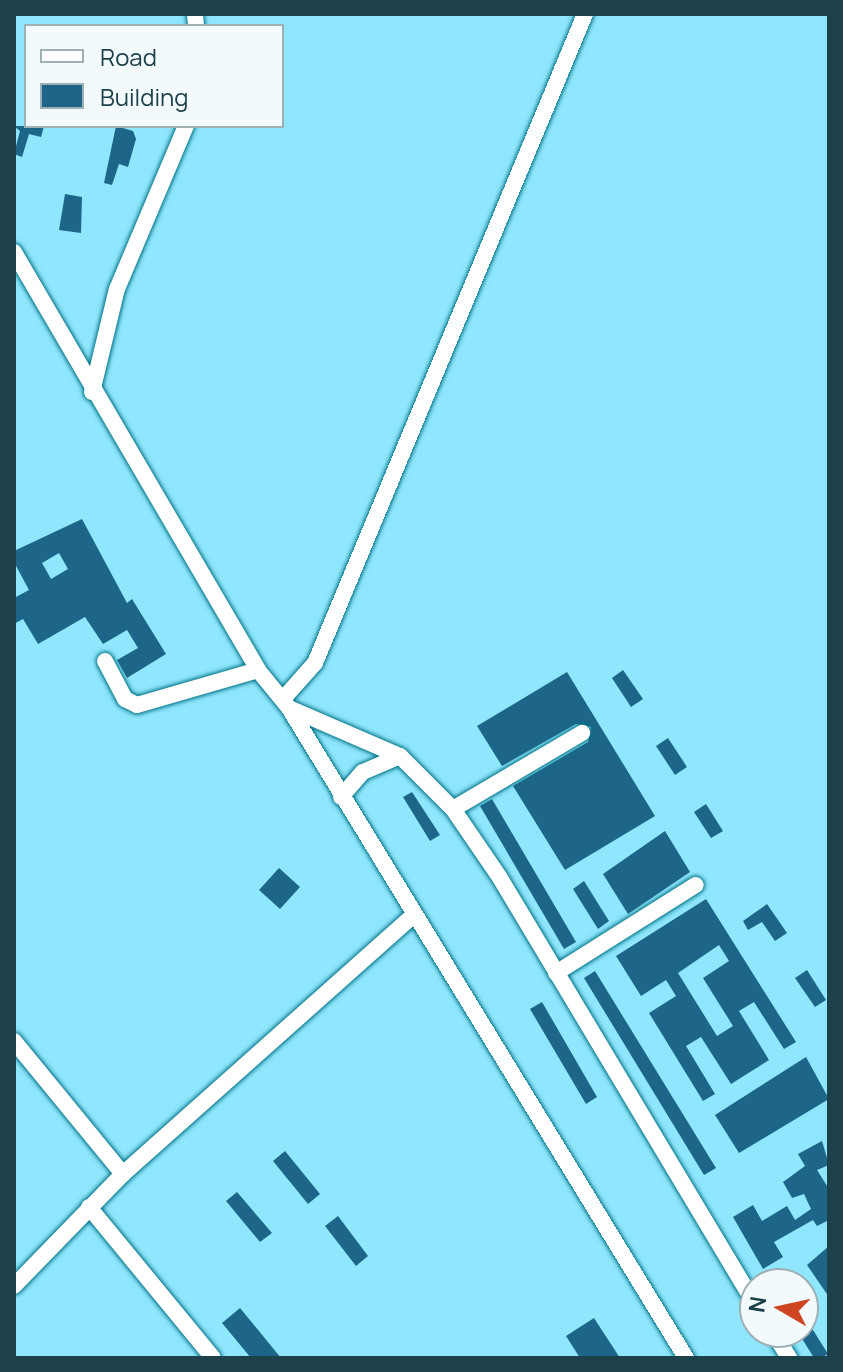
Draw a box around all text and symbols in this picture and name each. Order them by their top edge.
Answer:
legend [24,24,284,128]
text: Road [100,40,157,73]
text: Building [100,80,188,113]
north arrow [739,1268,819,1348]
text: N [741,1294,773,1315]

